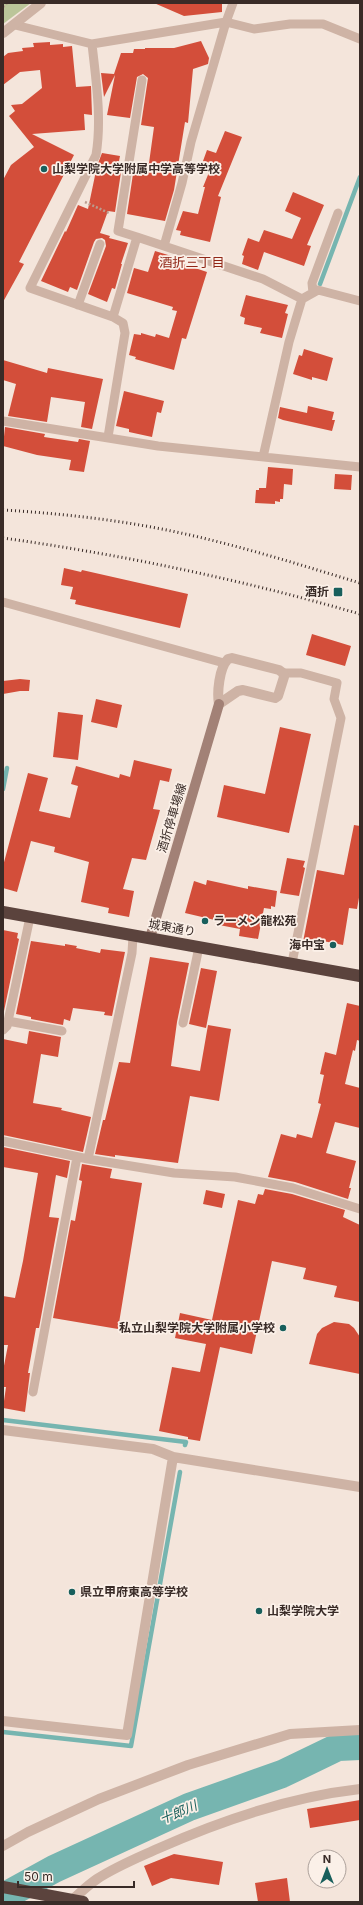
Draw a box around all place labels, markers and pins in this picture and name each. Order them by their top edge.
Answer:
place label: 山梨学院大学附属中学高等学校 [52,161,220,176]
marker: 山梨学院大学附属中学高等学校 [39,164,49,174]
place label: 酒折 [305,584,329,599]
marker: 酒折 [332,586,344,598]
place label: ラーメン龍松苑 [213,913,297,928]
marker: ラーメン龍松苑 [200,916,210,926]
place label: 海中宝 [289,937,325,952]
marker: 海中宝 [328,940,338,950]
place label: 私立山梨学院大学附属小学校 [119,1320,275,1335]
marker: 私立山梨学院大学附属小学校 [278,1323,288,1333]
place label: 県立甲府東高等学校 [80,1584,188,1599]
marker: 県立甲府東高等学校 [67,1587,77,1597]
place label: 山梨学院大学 [267,1603,339,1618]
marker: 山梨学院大学 [254,1606,264,1616]

